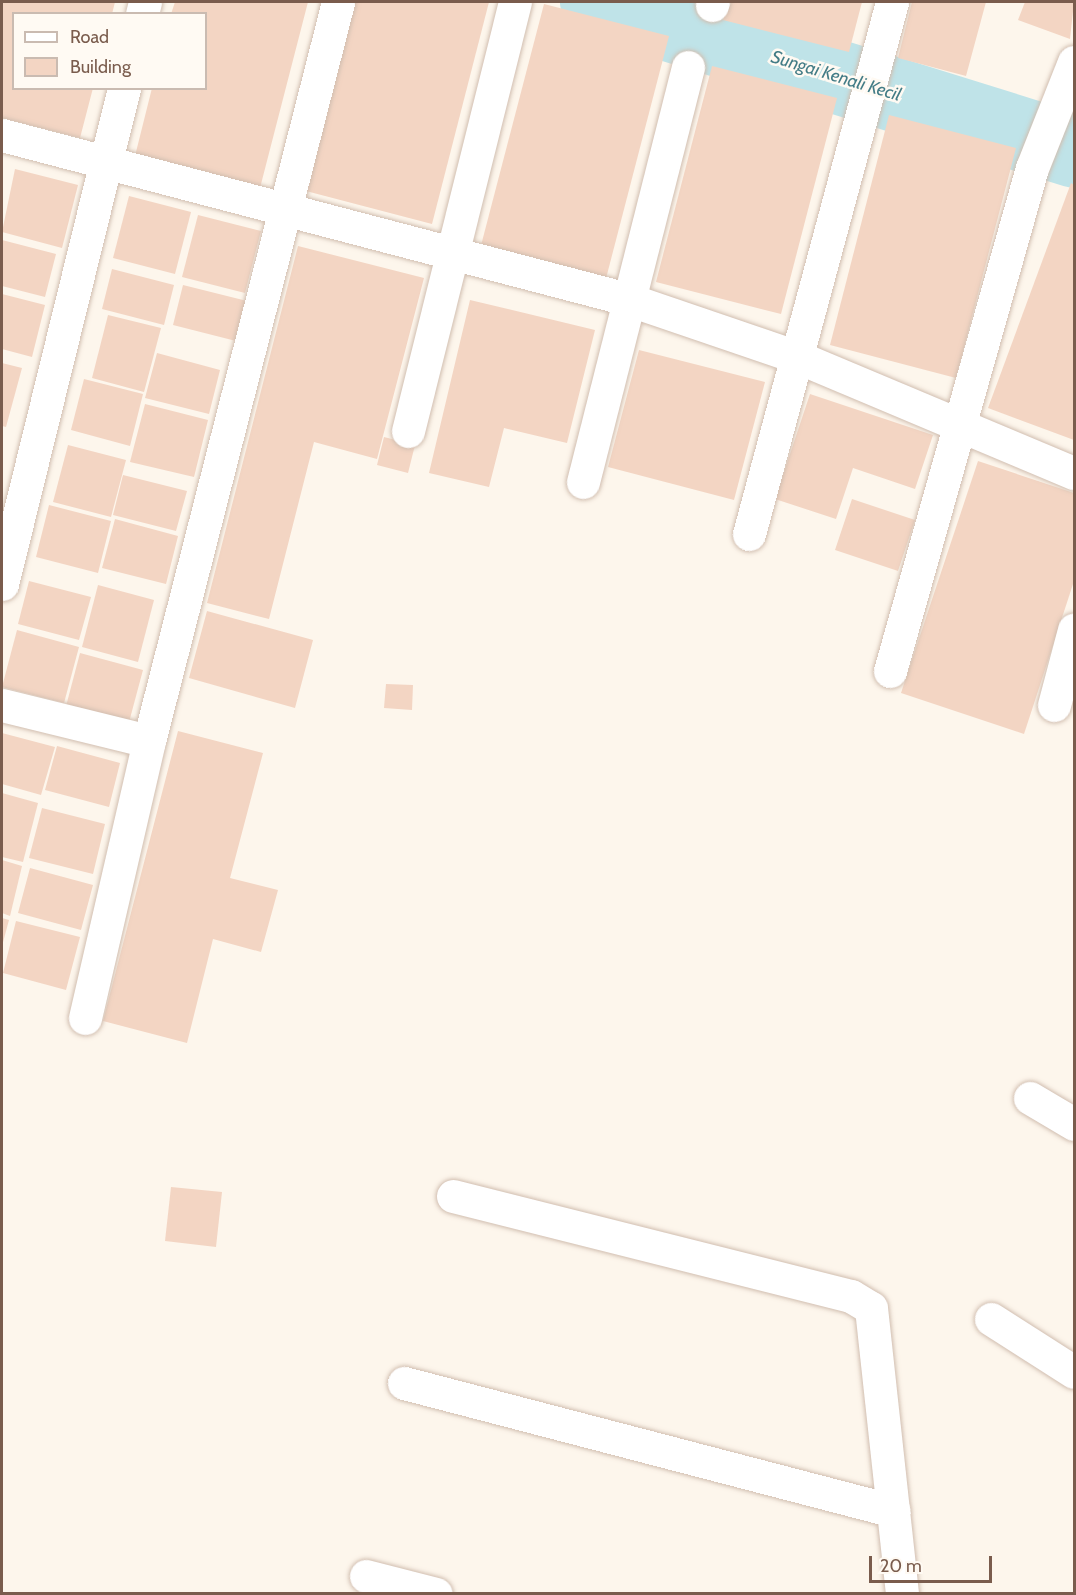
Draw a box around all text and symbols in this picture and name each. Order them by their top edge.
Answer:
legend [12,12,207,90]
text: Road [70,26,109,48]
water label: Sungai Kenali Kecil [769,46,903,106]
text: Building [70,56,131,78]
scale bar [872,1544,995,1582]
text: 20 m [880,1555,922,1577]

